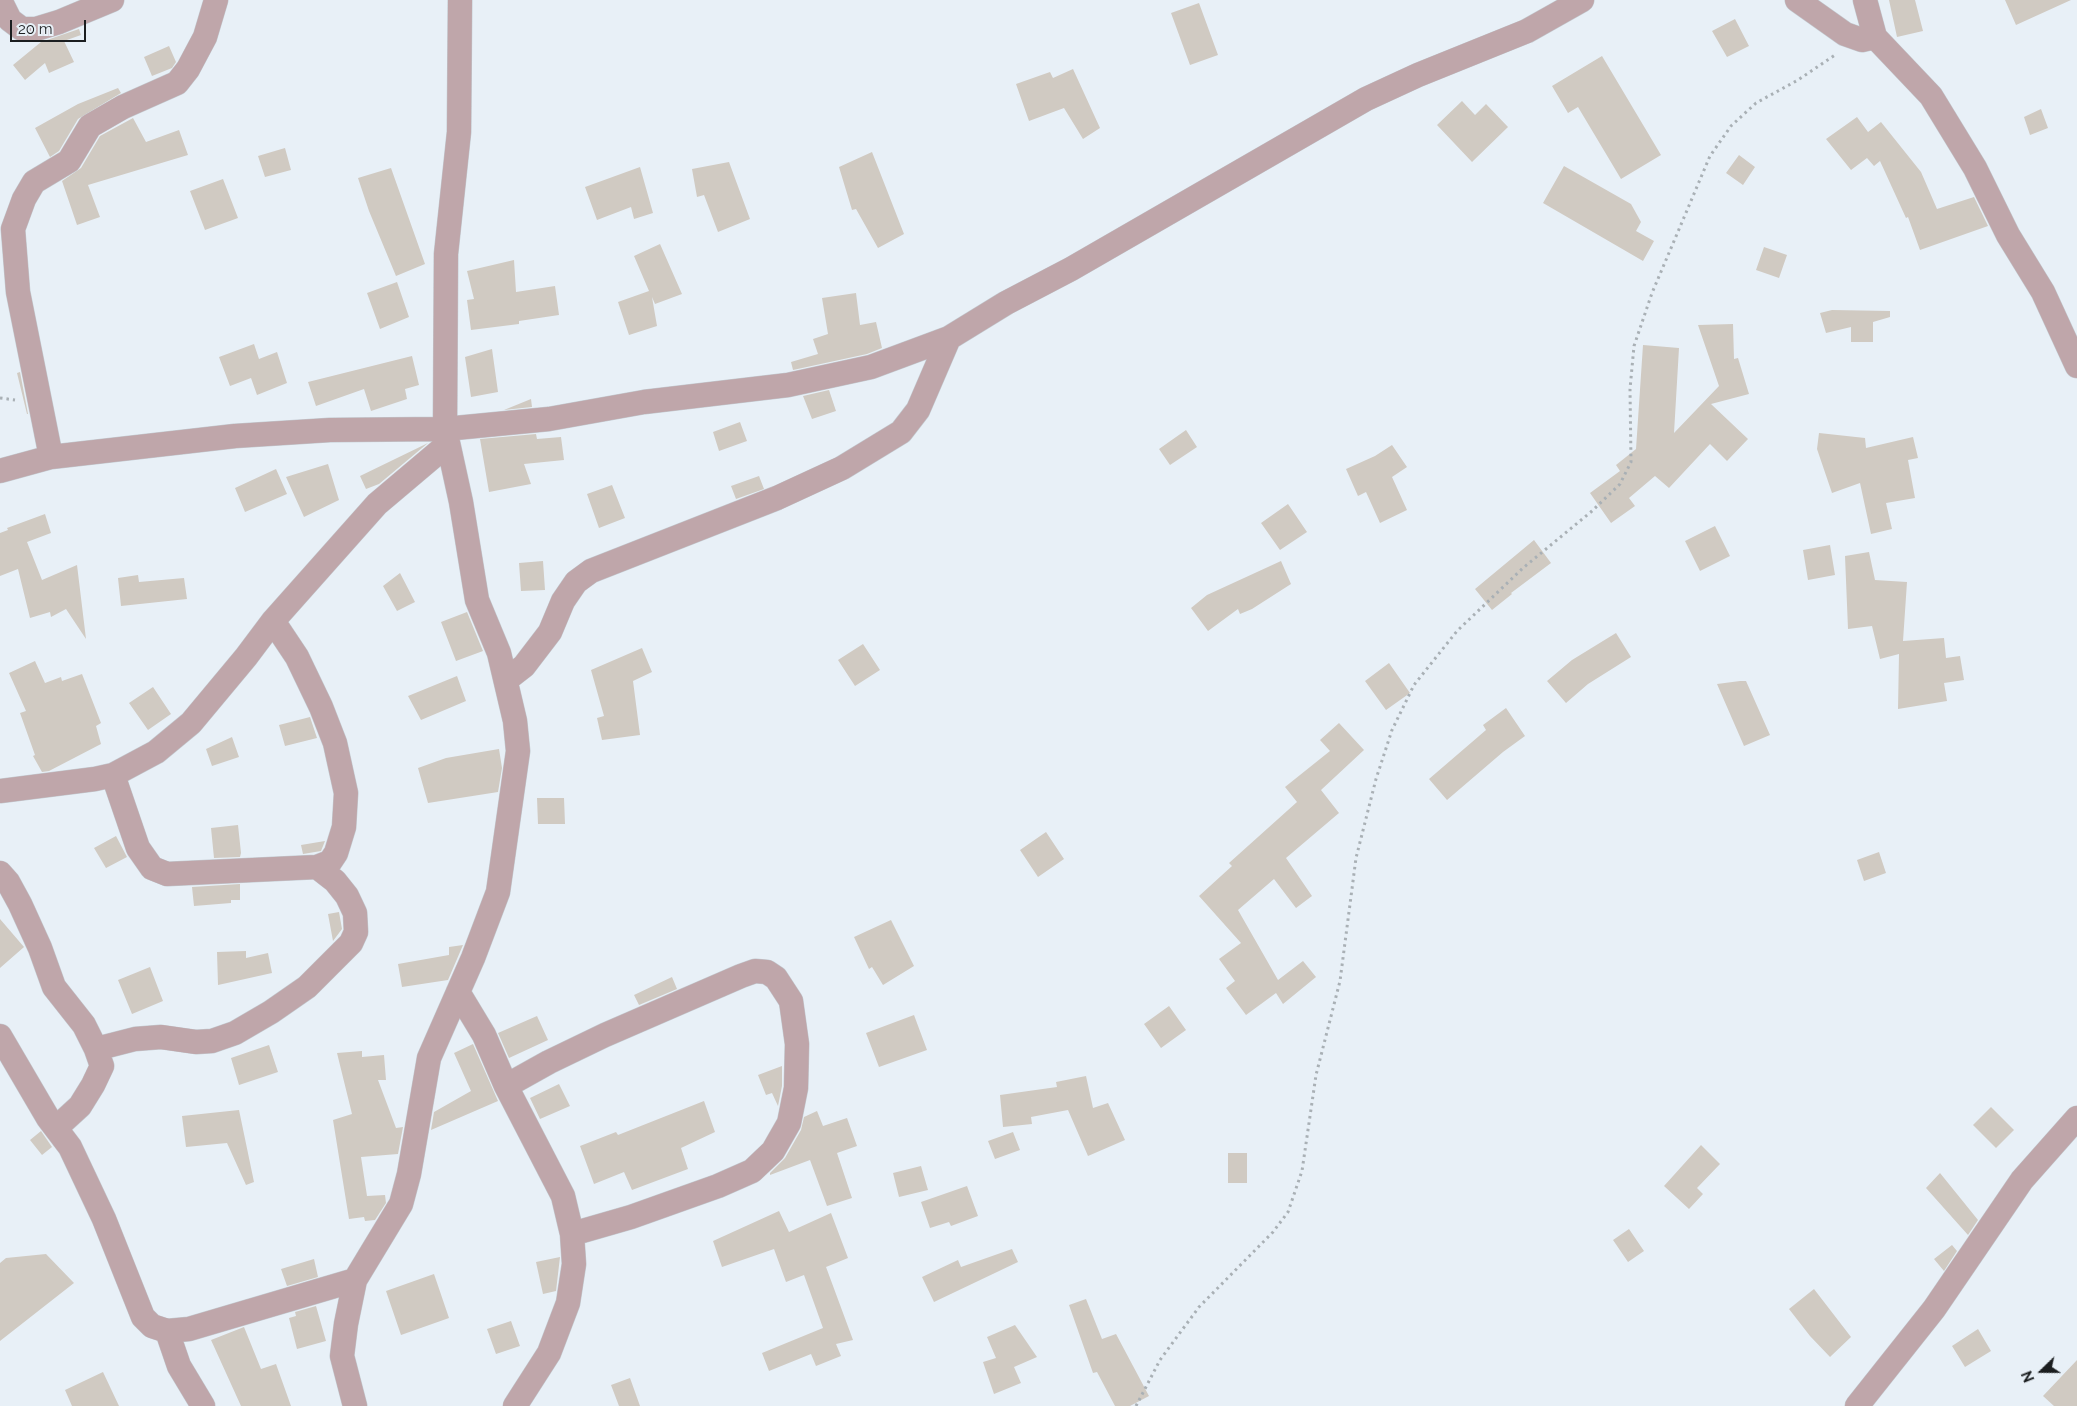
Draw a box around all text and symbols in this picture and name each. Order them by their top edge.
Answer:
scale bar [12,10,89,42]
text: 20 m [18,20,53,38]
north arrow [2017,1346,2067,1396]
text: N [2019,1369,2038,1385]

